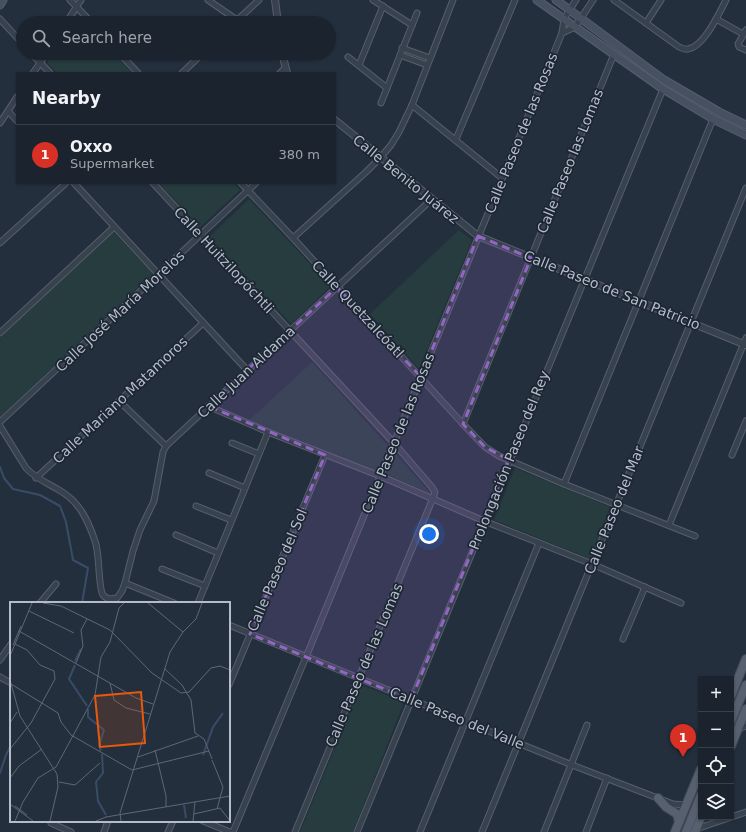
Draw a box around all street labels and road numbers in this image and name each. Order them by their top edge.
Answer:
street label: Calle Paseo de las Rosas [481,50,561,216]
street label: Calle Paseo las Lomas [534,86,606,236]
street label: Calle Benito Juárez [350,131,462,227]
street label: Calle Huitzilopóchtli [171,204,277,316]
street label: Calle José María Morelos [52,247,188,375]
street label: Calle Paseo de San Patricio [521,247,703,333]
street label: Calle Quetzalcóatl [309,257,407,361]
street label: Calle Juan Aldama [194,323,298,421]
street label: Calle Mariano Matamoros [49,333,191,467]
street label: Calle Paseo de las Rosas [358,350,438,516]
street label: Prolongación Paseo del Rey [466,368,552,552]
street label: Calle Paseo del Mar [581,443,647,576]
street label: Calle Paseo del Sol [244,506,310,634]
street label: Calle Paseo de las Lomas [322,581,406,749]
street label: Calle Paseo del Valle [387,684,527,752]

